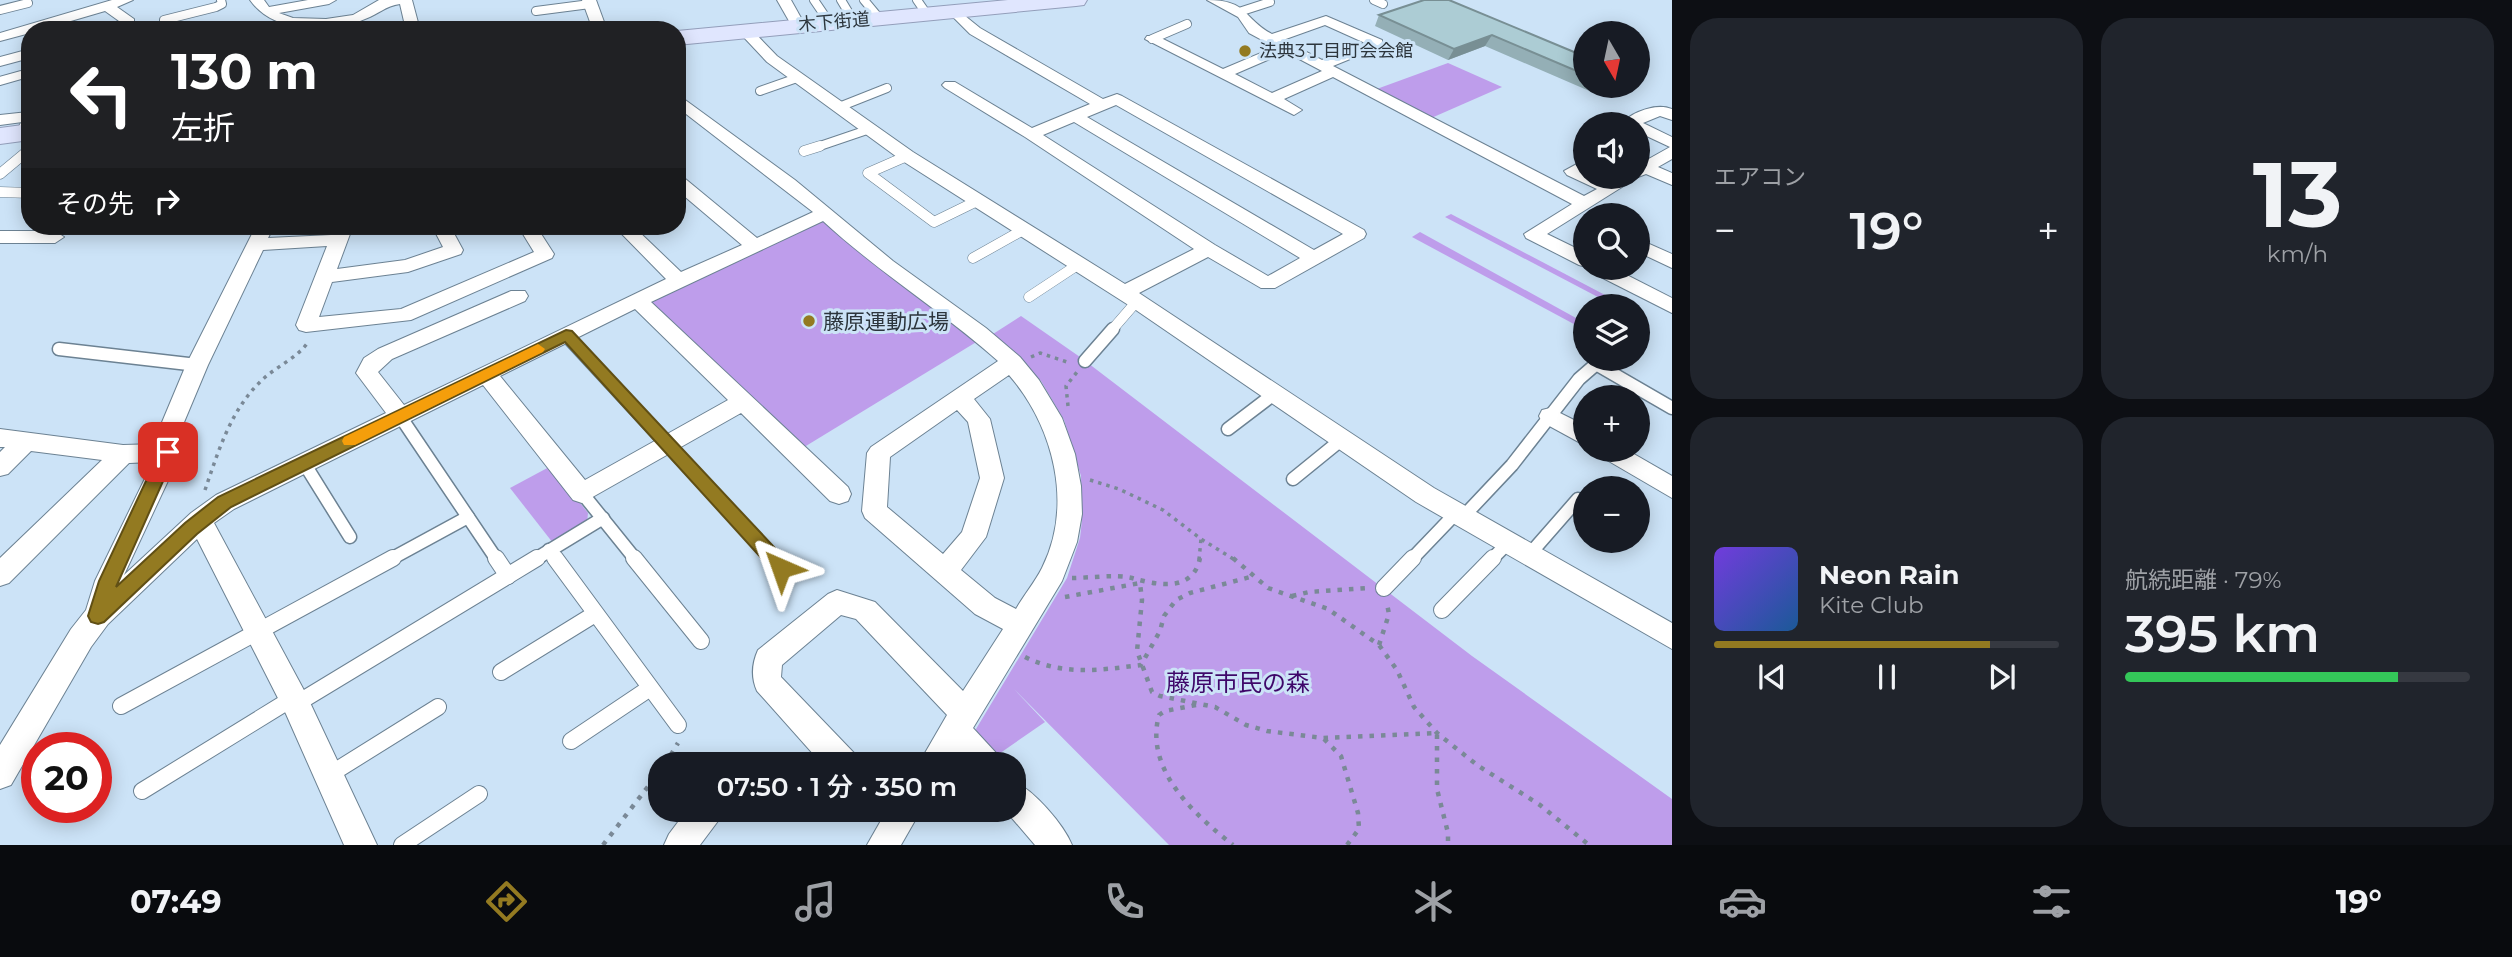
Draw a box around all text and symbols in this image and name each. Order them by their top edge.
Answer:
street label: 木下街道 [797,8,871,36]
north arrow [1573,21,1650,98]
map controls [1573,21,1650,553]
place label: 法典3丁目町会会館 [1259,40,1413,62]
text: 130 m [171,42,318,101]
marker: 法典3丁目町会会館 [1237,43,1253,59]
icon: left [56,49,147,140]
text: 左折 [171,108,235,147]
button: sound [1573,112,1650,189]
text: 13 [2253,139,2342,250]
text: エアコン [1714,163,1806,191]
icon: right [148,182,186,220]
text: その先 [56,188,134,220]
text: 19° [1849,199,1924,262]
button: search [1573,203,1650,280]
text: − [1714,207,1736,254]
text: + [2037,207,2059,254]
text: km/h [2267,240,2328,268]
button: layers [1573,294,1650,371]
place label: 藤原運動広場 [823,309,949,334]
marker: 藤原運動広場 [801,313,817,329]
button: + [1573,385,1650,462]
pin [138,422,198,482]
icon: arrive [149,433,187,471]
button: − [1573,476,1650,553]
position arrow [744,531,818,605]
text: Neon Rain [1819,559,1960,591]
text: 航続距離 · 79% [2125,566,2281,594]
text: Kite Club [1819,591,1924,619]
text: 395 km [2125,602,2320,665]
icon: previous [1753,658,1791,696]
icon: pause [1868,658,1906,696]
icon: next [1983,658,2021,696]
park label: 藤原市民の森 [1166,668,1310,697]
speed limit sign: 20 [21,732,112,823]
text: 07:50 · 1 分 · 350 m [717,771,957,803]
icon: directions [482,877,531,926]
icon: music [791,877,840,926]
icon: phone [1100,877,1149,926]
icon: climate [1409,877,1458,926]
icon: car [1718,877,1767,926]
icon: filters [2027,877,2076,926]
text: 07:49 [130,882,222,921]
text: 19° [2336,882,2382,921]

